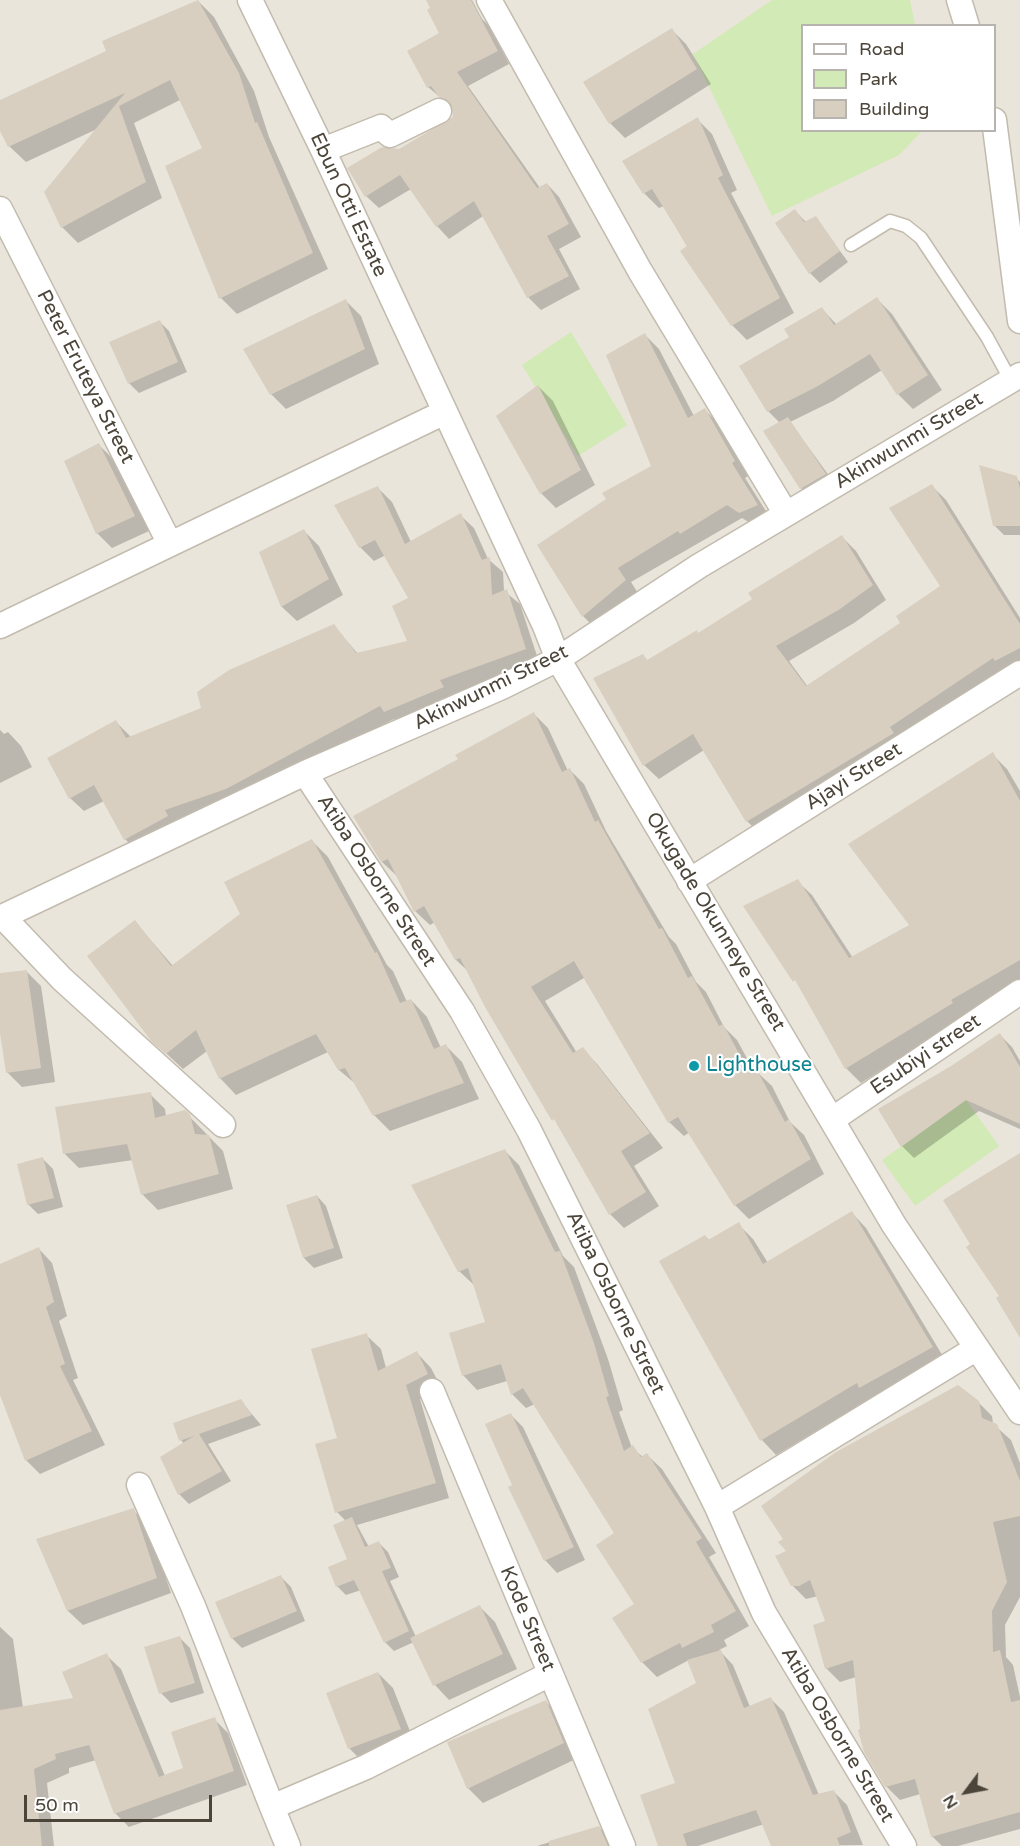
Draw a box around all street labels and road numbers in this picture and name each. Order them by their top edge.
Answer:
street label: Ebun Otti Estate [304,129,392,281]
street label: Peter Eruteya Street [31,286,139,468]
street label: Akinwunmi Street [831,387,987,495]
street label: Akinwunmi Street [410,640,572,736]
street label: Ajayi Street [801,738,907,816]
street label: Atiba Osborne Street [311,791,441,971]
street label: Okugade Okunneye Street [640,808,790,1036]
street label: Esubiyi street [866,1009,986,1101]
street label: Atiba Osborne Street [560,1208,670,1398]
street label: Kode Street [494,1563,560,1675]
street label: Atiba Osborne Street [775,1643,899,1827]

